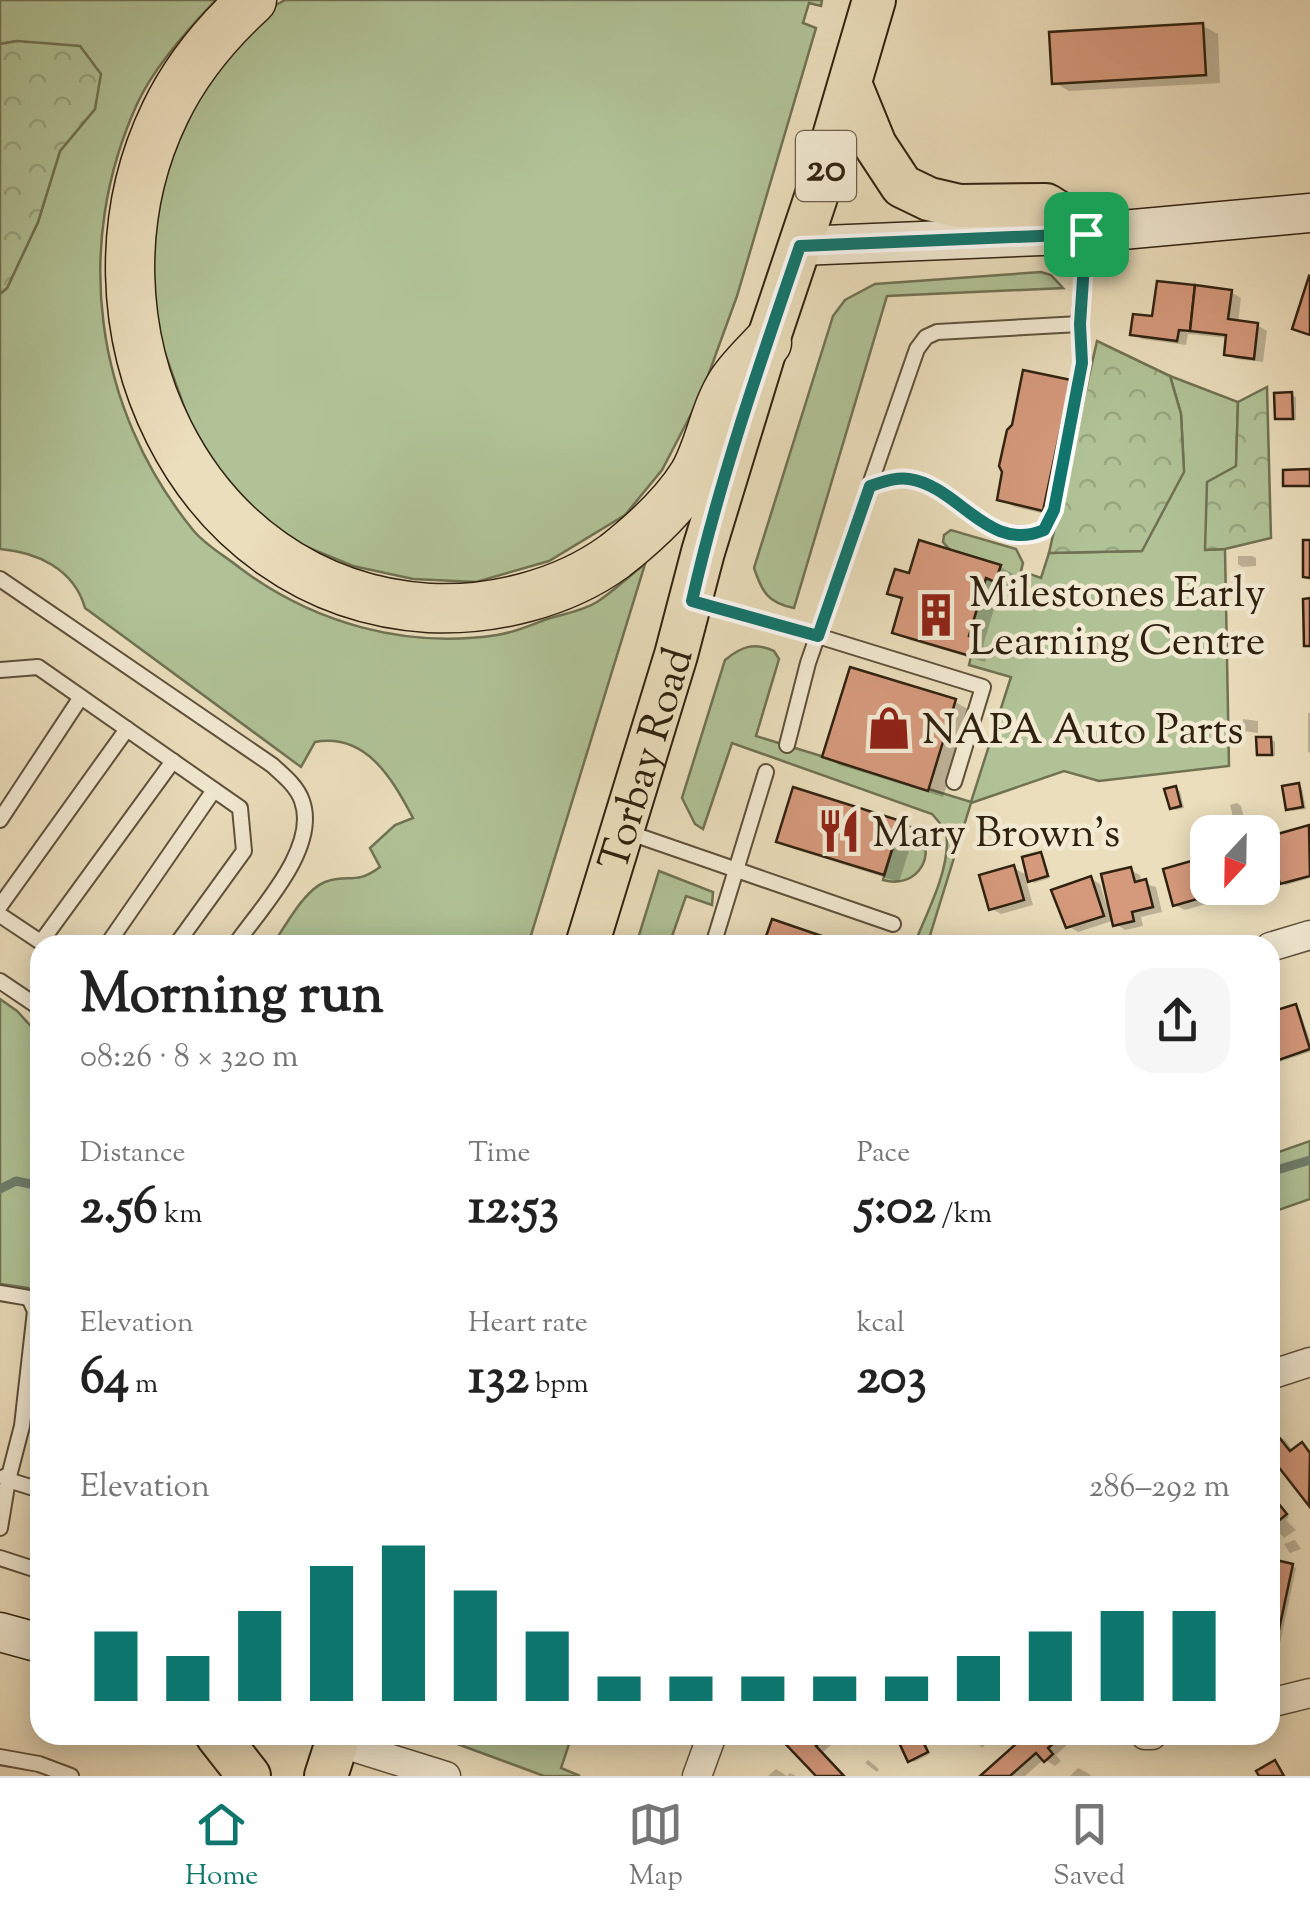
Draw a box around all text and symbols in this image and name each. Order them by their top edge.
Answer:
road number: 20 [796,131,856,201]
pin [1044,192,1129,277]
icon: arrive [1059,207,1114,262]
place label: Milestones Early Learning Centre [969,566,1266,674]
building icon: Milestones Early Learning Centre [912,591,960,639]
street label: Torbay Road [587,641,711,879]
place label: NAPA Auto Parts [922,703,1244,763]
shop icon: NAPA Auto Parts [865,704,913,752]
place label: Mary Brown's [872,806,1120,866]
restaurant icon: Mary Brown's [815,807,863,855]
north arrow [1190,815,1280,905]
map controls [1190,815,1280,905]
text: Morning run [80,958,384,1037]
button: share [1125,968,1230,1073]
text: 08:26 · 8 × 320 m [80,1035,298,1081]
text: Distance [80,1134,186,1174]
text: Time [468,1134,531,1174]
text: Pace [857,1134,910,1174]
text: 2.56 [80,1174,158,1246]
text: 12:53 [468,1174,559,1246]
text: 5:02 [857,1174,936,1246]
text: km [158,1195,202,1235]
text: /km [936,1195,992,1235]
text: Elevation [80,1304,194,1344]
text: Heart rate [468,1304,588,1344]
text: kcal [857,1304,905,1344]
text: 64 [80,1344,129,1416]
text: 132 [468,1344,529,1416]
text: 203 [857,1344,927,1416]
text: m [129,1365,158,1405]
text: bpm [529,1365,589,1405]
text: Elevation [80,1465,210,1511]
text: 286–292 m [1089,1465,1230,1511]
tab: Home [185,1797,258,1897]
tab: Map [628,1797,683,1897]
tab: Saved [1053,1797,1125,1897]

